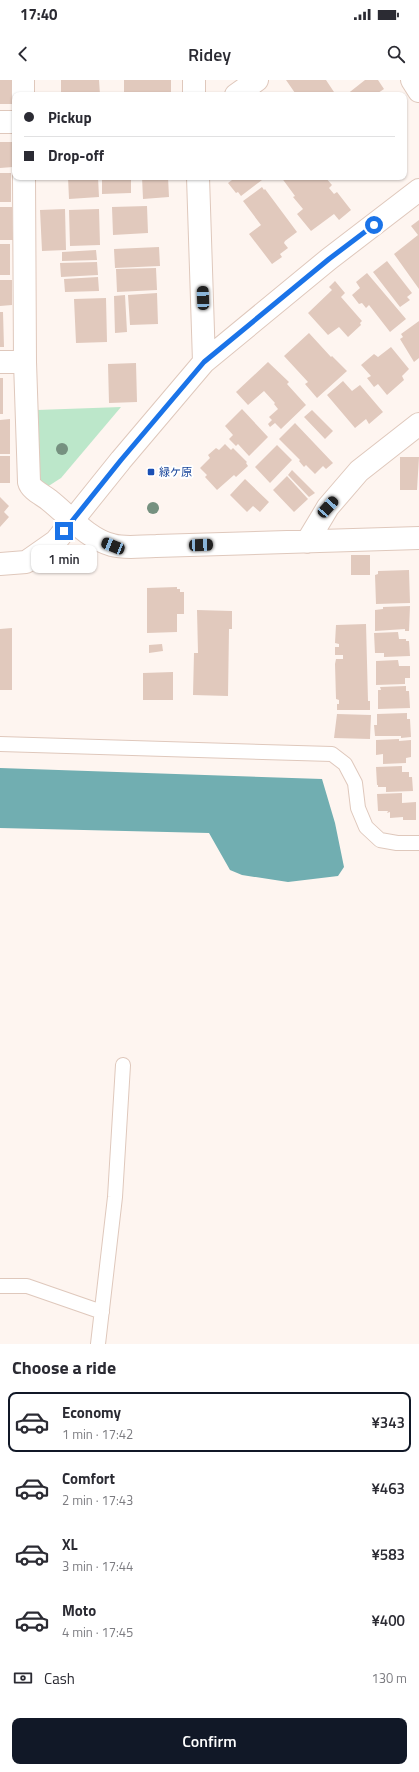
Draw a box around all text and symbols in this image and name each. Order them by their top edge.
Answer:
text: 17:40 [20,3,57,26]
text: Ridey [188,41,231,68]
icon: back [12,43,34,65]
icon: search [385,43,407,65]
text: Pickup [48,106,92,129]
text: Drop-off [48,144,104,167]
route start [365,216,383,234]
car [197,286,209,310]
place label: 緑ケ原 [159,464,192,480]
marker: 緑ケ原 [146,467,156,477]
car [316,494,340,520]
route end [55,522,73,540]
car [100,536,126,556]
car [189,539,213,551]
callout: 1 min [31,545,97,573]
text: 1 min [48,549,80,569]
text: Choose a ride [12,1354,116,1381]
text: Economy [62,1401,121,1424]
icon: car [14,1404,50,1440]
text: ¥343 [371,1411,405,1434]
text: 1 min · 17:42 [62,1424,133,1444]
text: Comfort [62,1467,115,1490]
icon: car [14,1470,50,1506]
text: ¥463 [371,1477,405,1500]
text: 2 min · 17:43 [62,1490,133,1510]
text: XL [62,1533,78,1556]
icon: car [14,1536,50,1572]
text: ¥583 [371,1543,405,1566]
text: 3 min · 17:44 [62,1556,133,1576]
text: Moto [62,1599,96,1622]
icon: car [14,1602,50,1638]
text: ¥400 [371,1609,405,1632]
text: 4 min · 17:45 [62,1622,133,1642]
icon: cash [12,1667,34,1689]
text: Cash [44,1667,75,1690]
text: 130 m [371,1668,407,1688]
button: Confirm [12,1718,407,1764]

